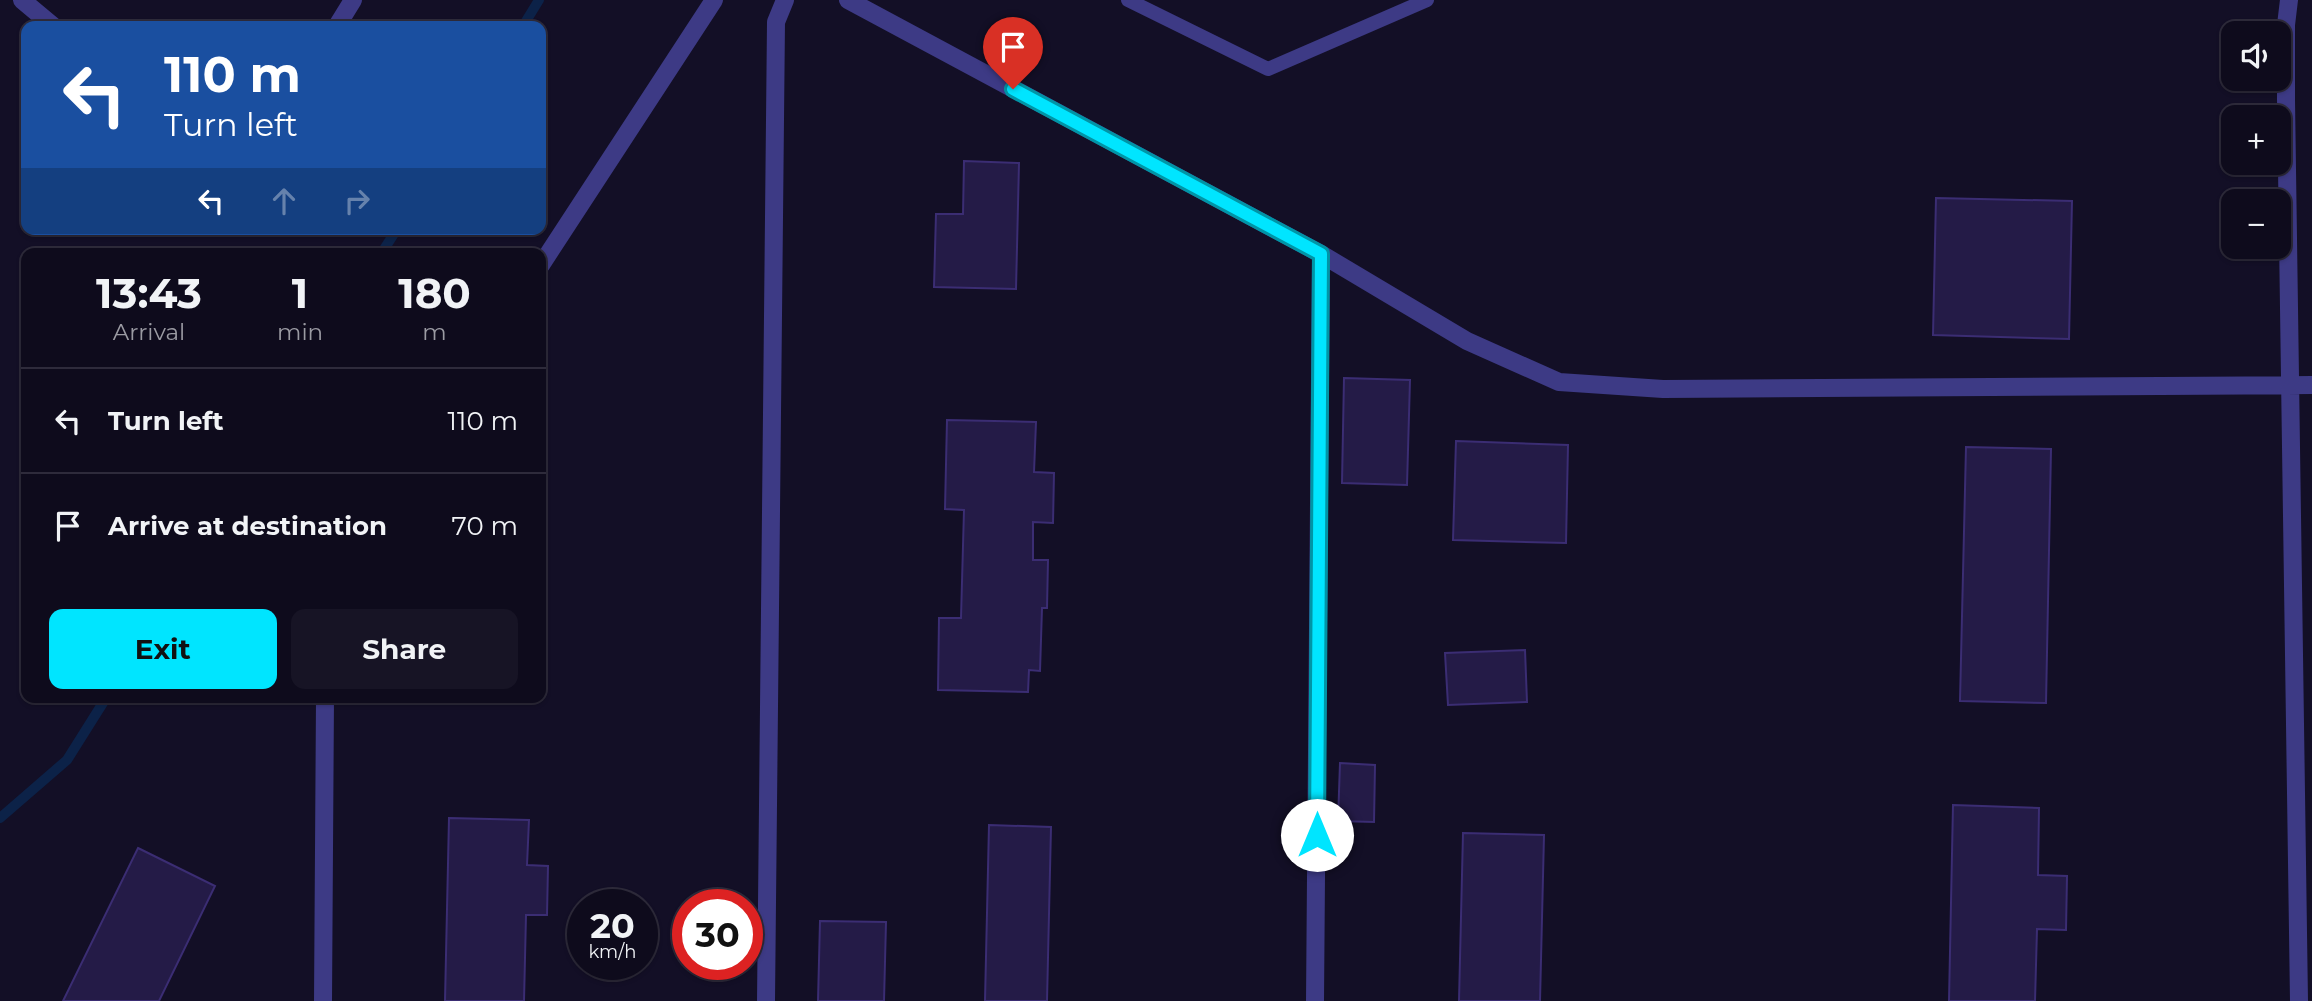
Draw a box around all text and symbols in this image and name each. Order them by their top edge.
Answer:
pin [983,17,1043,89]
map controls [2221,21,2291,259]
button: sound [2221,21,2291,91]
icon: arrive [994,28,1032,66]
text: 110 m [164,45,301,104]
icon: left [49,49,140,140]
text: Turn left [164,105,298,144]
button: + [2221,105,2291,175]
icon: left [192,182,230,220]
icon: ahead [265,182,303,220]
icon: right [338,182,376,220]
button: − [2221,189,2291,259]
text: 13:43 [96,267,202,319]
text: 1 [292,267,308,319]
text: 180 [398,267,471,319]
text: Arrival [113,318,185,346]
text: min [277,318,323,346]
text: m [422,318,447,346]
icon: left [49,402,87,440]
text: Turn left [108,405,224,437]
text: 110 m [448,405,518,437]
icon: arrive [49,507,87,545]
text: Arrive at destination [108,510,387,542]
text: 70 m [452,510,518,542]
button: Exit [49,609,277,689]
button: Share [291,609,518,689]
position arrow [1280,798,1354,872]
speed limit sign: 30 [672,889,763,980]
text: 20 [590,904,635,947]
text: km/h [588,941,637,963]

